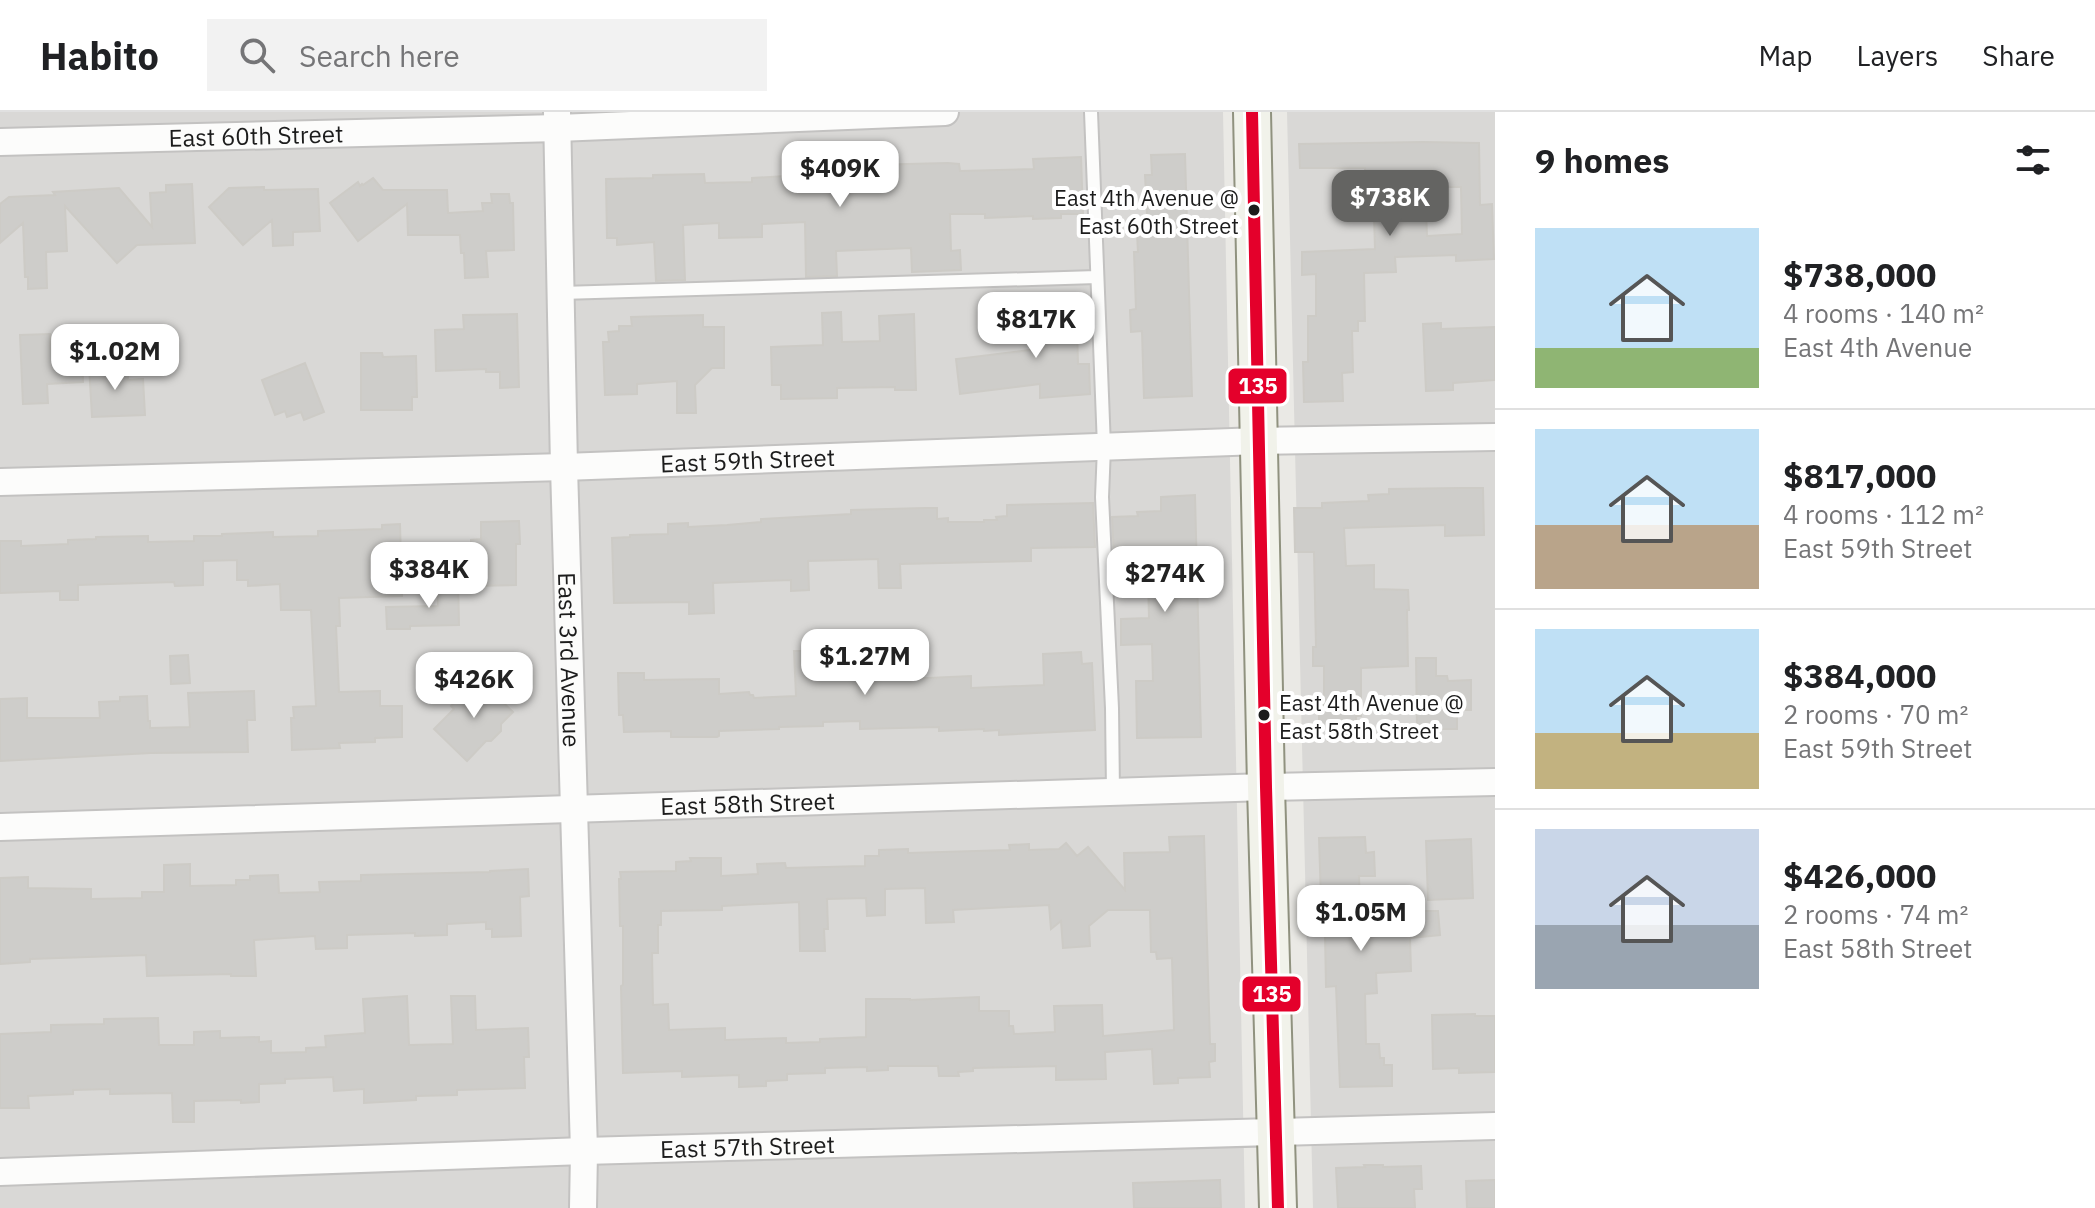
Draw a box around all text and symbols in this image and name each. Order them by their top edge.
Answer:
search box [207,19,767,91]
text: Habito [40,31,159,80]
icon: search [235,33,279,77]
text: Search here [299,36,460,75]
text: Map [1758,37,1812,74]
text: Layers [1856,37,1938,74]
text: Share [1982,37,2055,74]
street label: East 60th Street [168,117,344,154]
text: 9 homes [1535,138,1670,182]
icon: filters [2011,138,2055,182]
pin: $409K [784,141,896,209]
text: $409K [800,150,880,184]
pin: $738K [1334,170,1446,238]
text: $738K [1350,179,1430,213]
place label: East 4th Avenue @ East 60th Street [1054,183,1239,240]
marker: East 4th Avenue @ East 60th Street [1246,202,1262,218]
text: $738,000 [1783,252,1936,296]
icon: home [1599,260,1695,356]
pin: $817K [980,292,1092,360]
text: 4 rooms · 140 m² [1783,296,1984,330]
text: $817K [996,301,1076,335]
pin: $1.02M [50,324,180,392]
text: East 4th Avenue [1783,330,1972,364]
text: $1.02M [69,333,161,367]
line badge: 135 [1227,367,1288,405]
text: 135 [1238,371,1278,400]
street label: East 59th Street [660,441,836,479]
text: $817,000 [1783,453,1936,497]
icon: home [1599,461,1695,557]
text: 4 rooms · 112 m² [1783,497,1984,531]
text: East 59th Street [1783,531,1972,565]
pin: $384K [373,542,485,610]
pin: $274K [1109,546,1221,614]
text: $384K [389,551,469,585]
text: $274K [1125,555,1205,589]
street label: East 3rd Avenue [551,572,588,748]
pin: $1.27M [800,629,930,697]
text: $1.27M [819,638,911,672]
pin: $426K [418,652,530,720]
text: $384,000 [1783,653,1936,697]
text: $426K [434,661,514,695]
icon: home [1599,661,1695,757]
place label: East 4th Avenue @ East 58th Street [1279,688,1464,745]
text: 2 rooms · 70 m² [1783,697,1968,731]
marker: East 4th Avenue @ East 58th Street [1256,707,1272,723]
text: East 59th Street [1783,731,1972,765]
street label: East 58th Street [660,785,836,822]
text: $426,000 [1783,853,1936,897]
icon: home [1599,861,1695,957]
pin: $1.05M [1296,885,1426,953]
text: $1.05M [1315,894,1407,928]
text: 2 rooms · 74 m² [1783,897,1968,931]
text: East 58th Street [1783,931,1972,965]
line badge: 135 [1241,975,1302,1013]
text: 135 [1252,979,1292,1008]
street label: East 57th Street [660,1128,835,1165]

